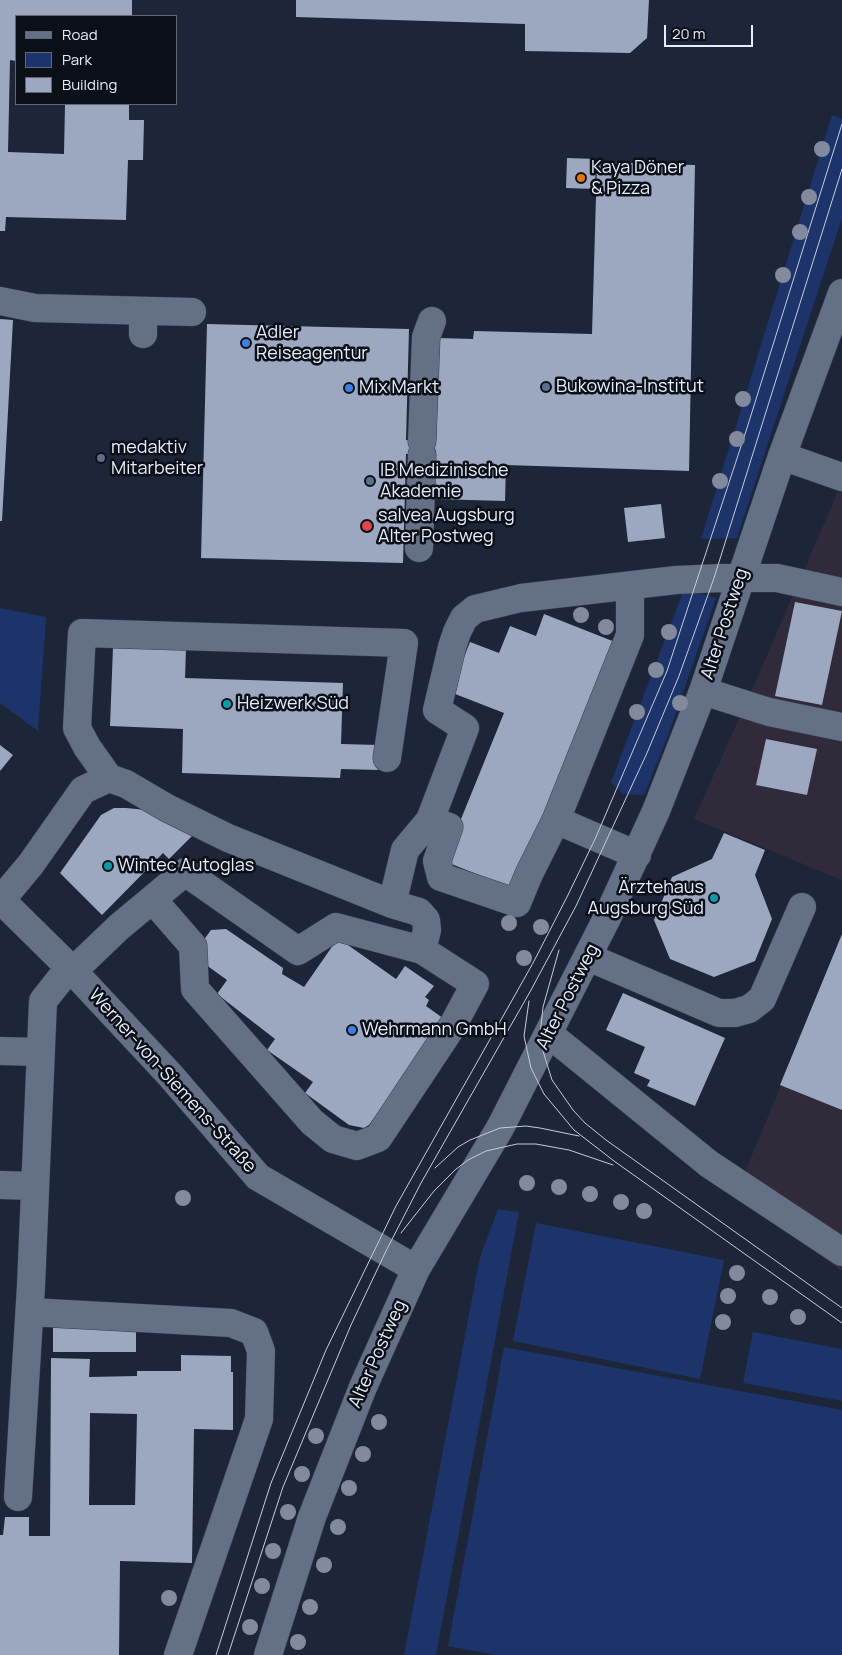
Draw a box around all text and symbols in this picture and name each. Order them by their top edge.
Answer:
legend [15,15,178,105]
scale bar [667,15,756,47]
text: 20 m [672,23,705,44]
text: Road [62,24,98,45]
text: Park [62,49,92,70]
text: Building [62,74,117,95]
place label: Kaya Döner & Pizza [591,157,684,200]
marker: Kaya Döner & Pizza [575,172,587,184]
place label: Adler Reiseagentur [256,322,368,364]
marker: Adler Reiseagentur [240,337,252,349]
place label: Bukowina-Institut [556,376,704,398]
place label: Mix Markt [359,377,439,399]
marker: Bukowina-Institut [540,381,552,393]
marker: Mix Markt [343,382,355,394]
place label: medaktiv Mitarbeiter [111,437,203,479]
marker: medaktiv Mitarbeiter [95,452,107,464]
place label: IB Medizinische Akademie [380,460,509,502]
marker: IB Medizinische Akademie [364,475,376,487]
place label: salvea Augsburg Alter Postweg [378,505,515,548]
marker: salvea Augsburg Alter Postweg [360,519,374,533]
street label: Alter Postweg [697,566,753,682]
place label: Heizwerk Süd [237,693,349,715]
marker: Heizwerk Süd [221,698,233,710]
place label: Wintec Autoglas [118,855,254,877]
marker: Wintec Autoglas [102,860,114,872]
place label: Ärztehaus Augsburg Süd [588,877,704,920]
marker: Ärztehaus Augsburg Süd [708,892,720,904]
street label: Alter Postweg [532,941,604,1053]
street label: Werner-von-Siemens-Straße [84,985,260,1177]
place label: Wehrmann GmbH [362,1019,507,1041]
marker: Wehrmann GmbH [346,1024,358,1036]
street label: Alter Postweg [345,1297,411,1411]

